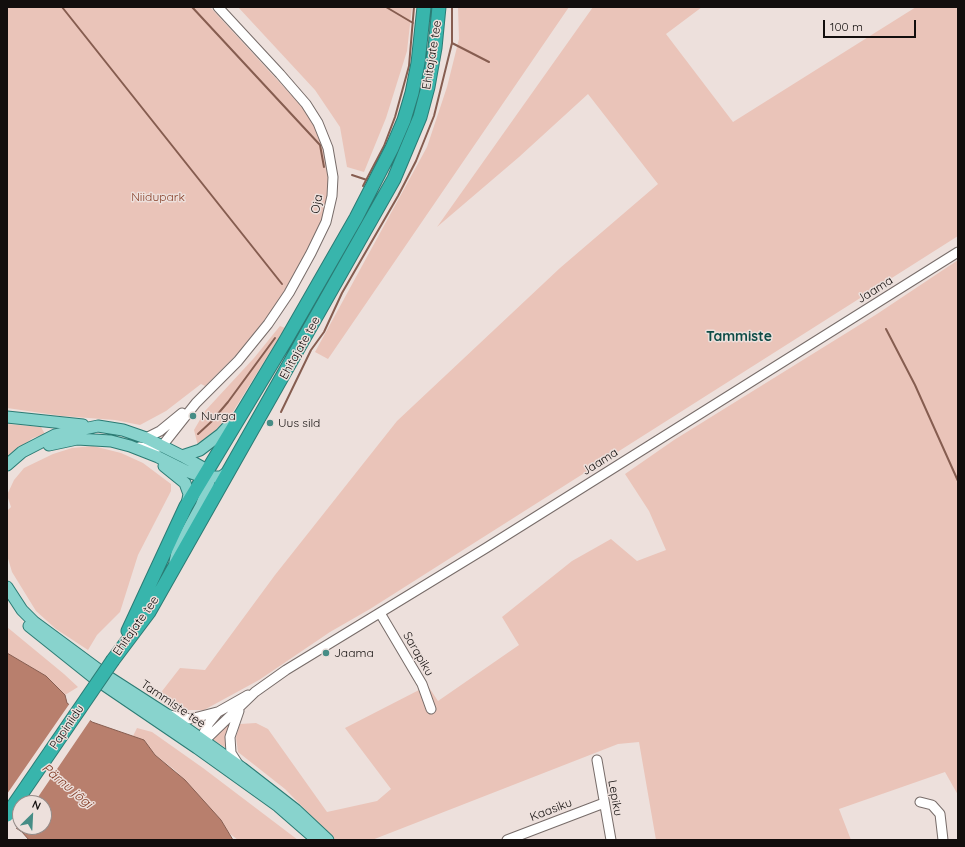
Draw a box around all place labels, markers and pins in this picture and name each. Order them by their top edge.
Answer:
place label: Nurga [201,409,236,423]
marker: Nurga [188,411,198,421]
place label: Uus sild [278,416,320,430]
marker: Uus sild [265,418,275,428]
place label: Jaama [334,646,374,660]
marker: Jaama [321,648,331,658]

